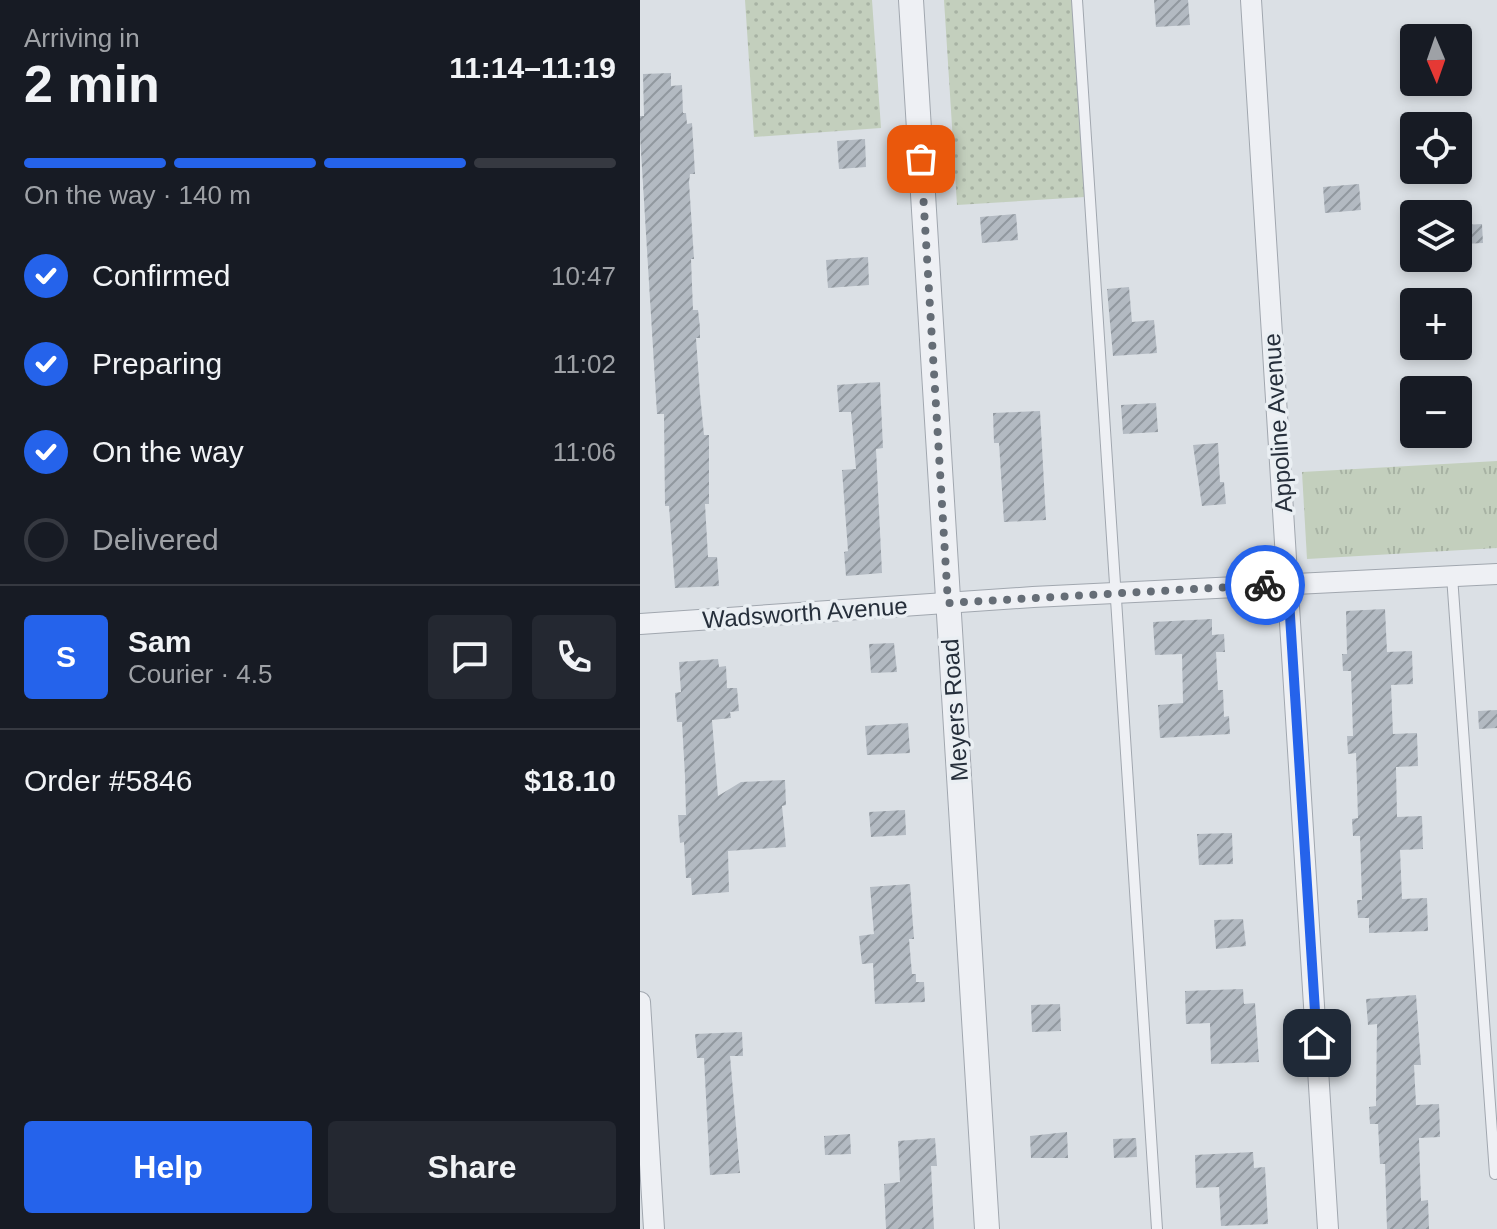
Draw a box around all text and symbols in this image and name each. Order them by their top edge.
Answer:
text: Arriving in [24,23,140,53]
north arrow [1400,24,1472,96]
map controls [1400,24,1472,448]
text: 11:14–11:19 [449,51,616,84]
text: 2 min [24,55,160,113]
button: locate [1400,112,1472,184]
pin [887,125,955,193]
icon: bag [899,137,943,181]
text: On the way · 140 m [24,180,251,210]
button: layers [1400,200,1472,272]
icon: check [24,254,68,298]
text: Confirmed [92,259,230,292]
text: 10:47 [551,261,616,291]
button: + [1400,288,1472,360]
street label: Appoline Avenue [1258,332,1297,514]
icon: check [24,342,68,386]
text: Preparing [92,347,222,380]
text: 11:02 [553,349,616,379]
button: − [1400,376,1472,448]
icon: check [24,430,68,474]
text: On the way [92,435,244,468]
text: 11:06 [553,437,616,467]
text: Delivered [92,523,219,556]
courier [1225,545,1305,625]
icon: bike [1243,563,1287,607]
street label: Wadsworth Avenue [702,592,908,633]
button: chat [428,615,512,699]
button: phone [532,615,616,699]
text: Sam [128,625,191,658]
street label: Meyers Road [936,638,973,782]
text: S [56,640,76,673]
text: Courier · 4.5 [128,659,273,689]
text: Order #5846 [24,764,192,797]
text: $18.10 [524,764,616,797]
pin [1283,1009,1351,1077]
icon: home [1295,1021,1339,1065]
button: Help [24,1121,312,1213]
button: Share [328,1121,616,1213]

